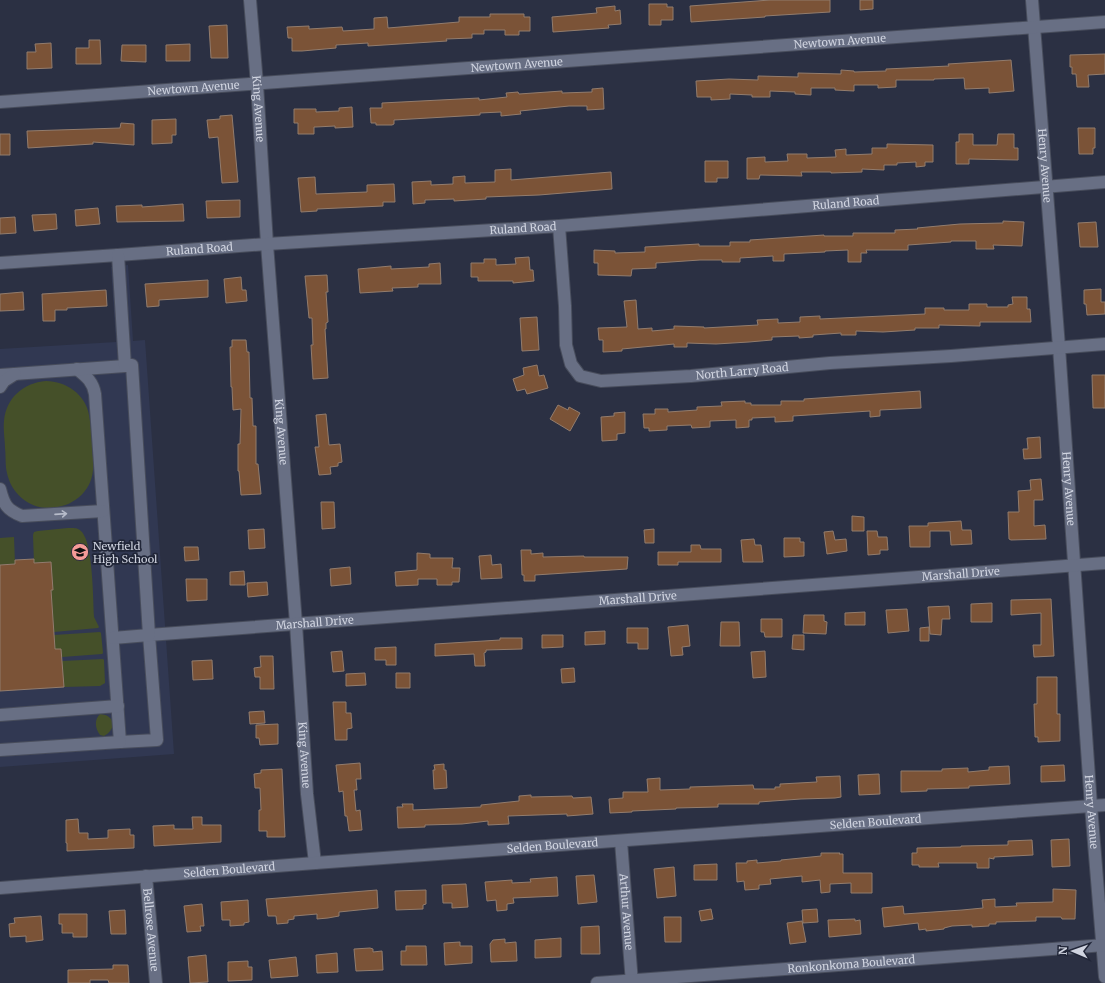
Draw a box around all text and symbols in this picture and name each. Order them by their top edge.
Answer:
street label: Newtown Avenue [793,31,887,52]
street label: Newtown Avenue [470,54,563,75]
street label: King Avenue [249,75,268,143]
street label: Newtown Avenue [147,78,240,98]
street label: Henry Avenue [1035,128,1055,203]
street label: Ruland Road [812,193,880,213]
street label: Ruland Road [489,219,557,237]
street label: Ruland Road [166,240,234,258]
street label: North Larry Road [695,360,789,383]
street label: King Avenue [272,398,291,466]
street label: Henry Avenue [1059,451,1078,526]
one-way arrow [54,510,67,517]
place label: Newfield High School [93,539,158,566]
school or university icon: Newfield High School [70,542,90,562]
street label: Marshall Drive [921,564,1001,584]
street label: Marshall Drive [598,588,677,608]
street label: Marshall Drive [275,613,354,632]
street label: King Avenue [295,721,314,789]
street label: Henry Avenue [1082,774,1102,850]
street label: Selden Boulevard [829,811,922,832]
street label: Selden Boulevard [506,835,599,856]
street label: Selden Boulevard [183,859,276,880]
street label: Arthur Avenue [616,872,636,951]
street label: Bellrose Avenue [140,887,162,972]
north arrow [1053,931,1093,971]
text: N [1056,946,1070,955]
street label: Ronkonkoma Boulevard [787,952,916,976]

